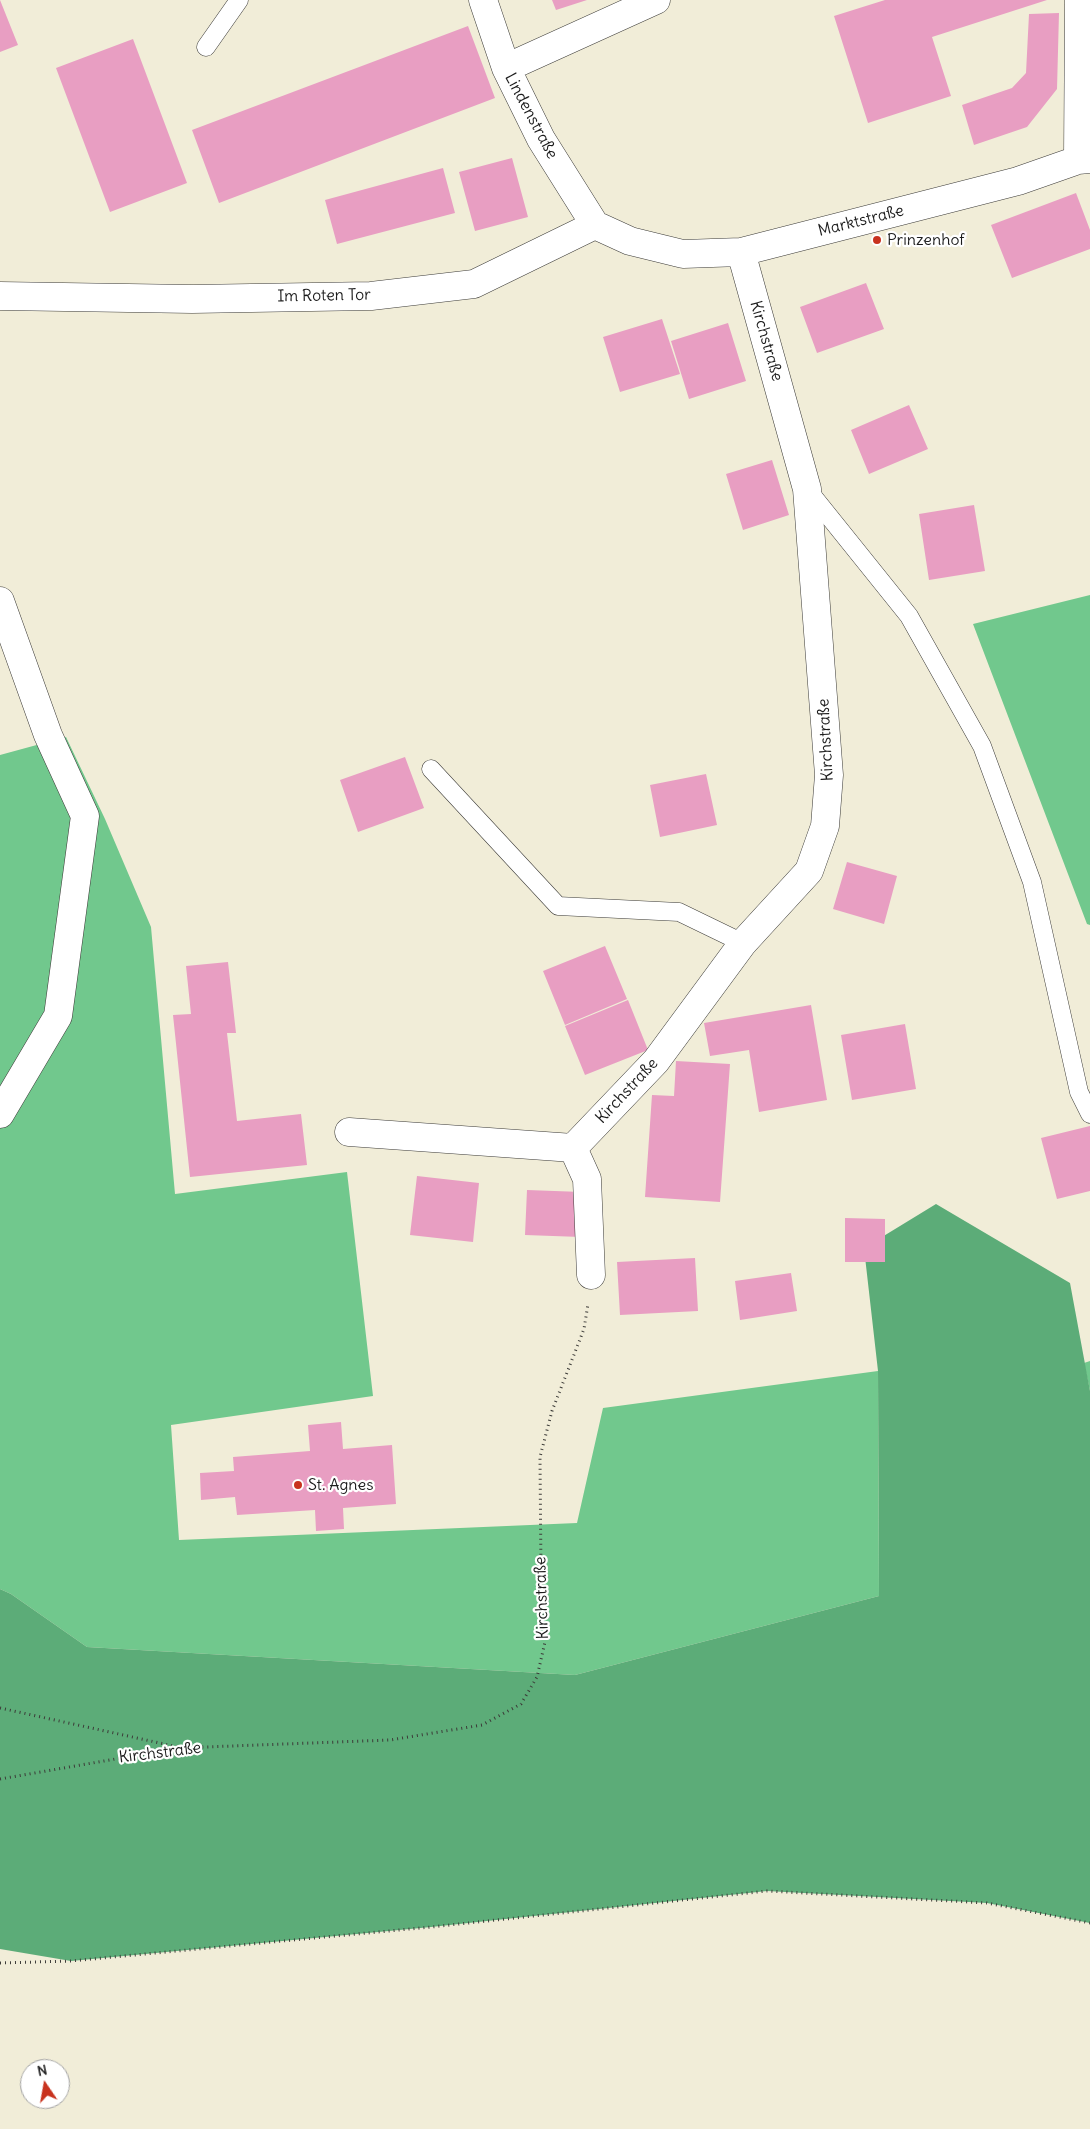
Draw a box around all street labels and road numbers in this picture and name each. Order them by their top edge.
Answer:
street label: Lindenstraße [500,70,562,162]
street label: Marktstraße [816,201,906,241]
street label: Im Roten Tor [277,286,371,306]
street label: Kirchstraße [745,299,787,383]
street label: Kirchstraße [814,698,838,782]
street label: Kirchstraße [592,1054,662,1128]
street label: Kirchstraße [531,1556,553,1640]
street label: Kirchstraße [118,1738,202,1768]

